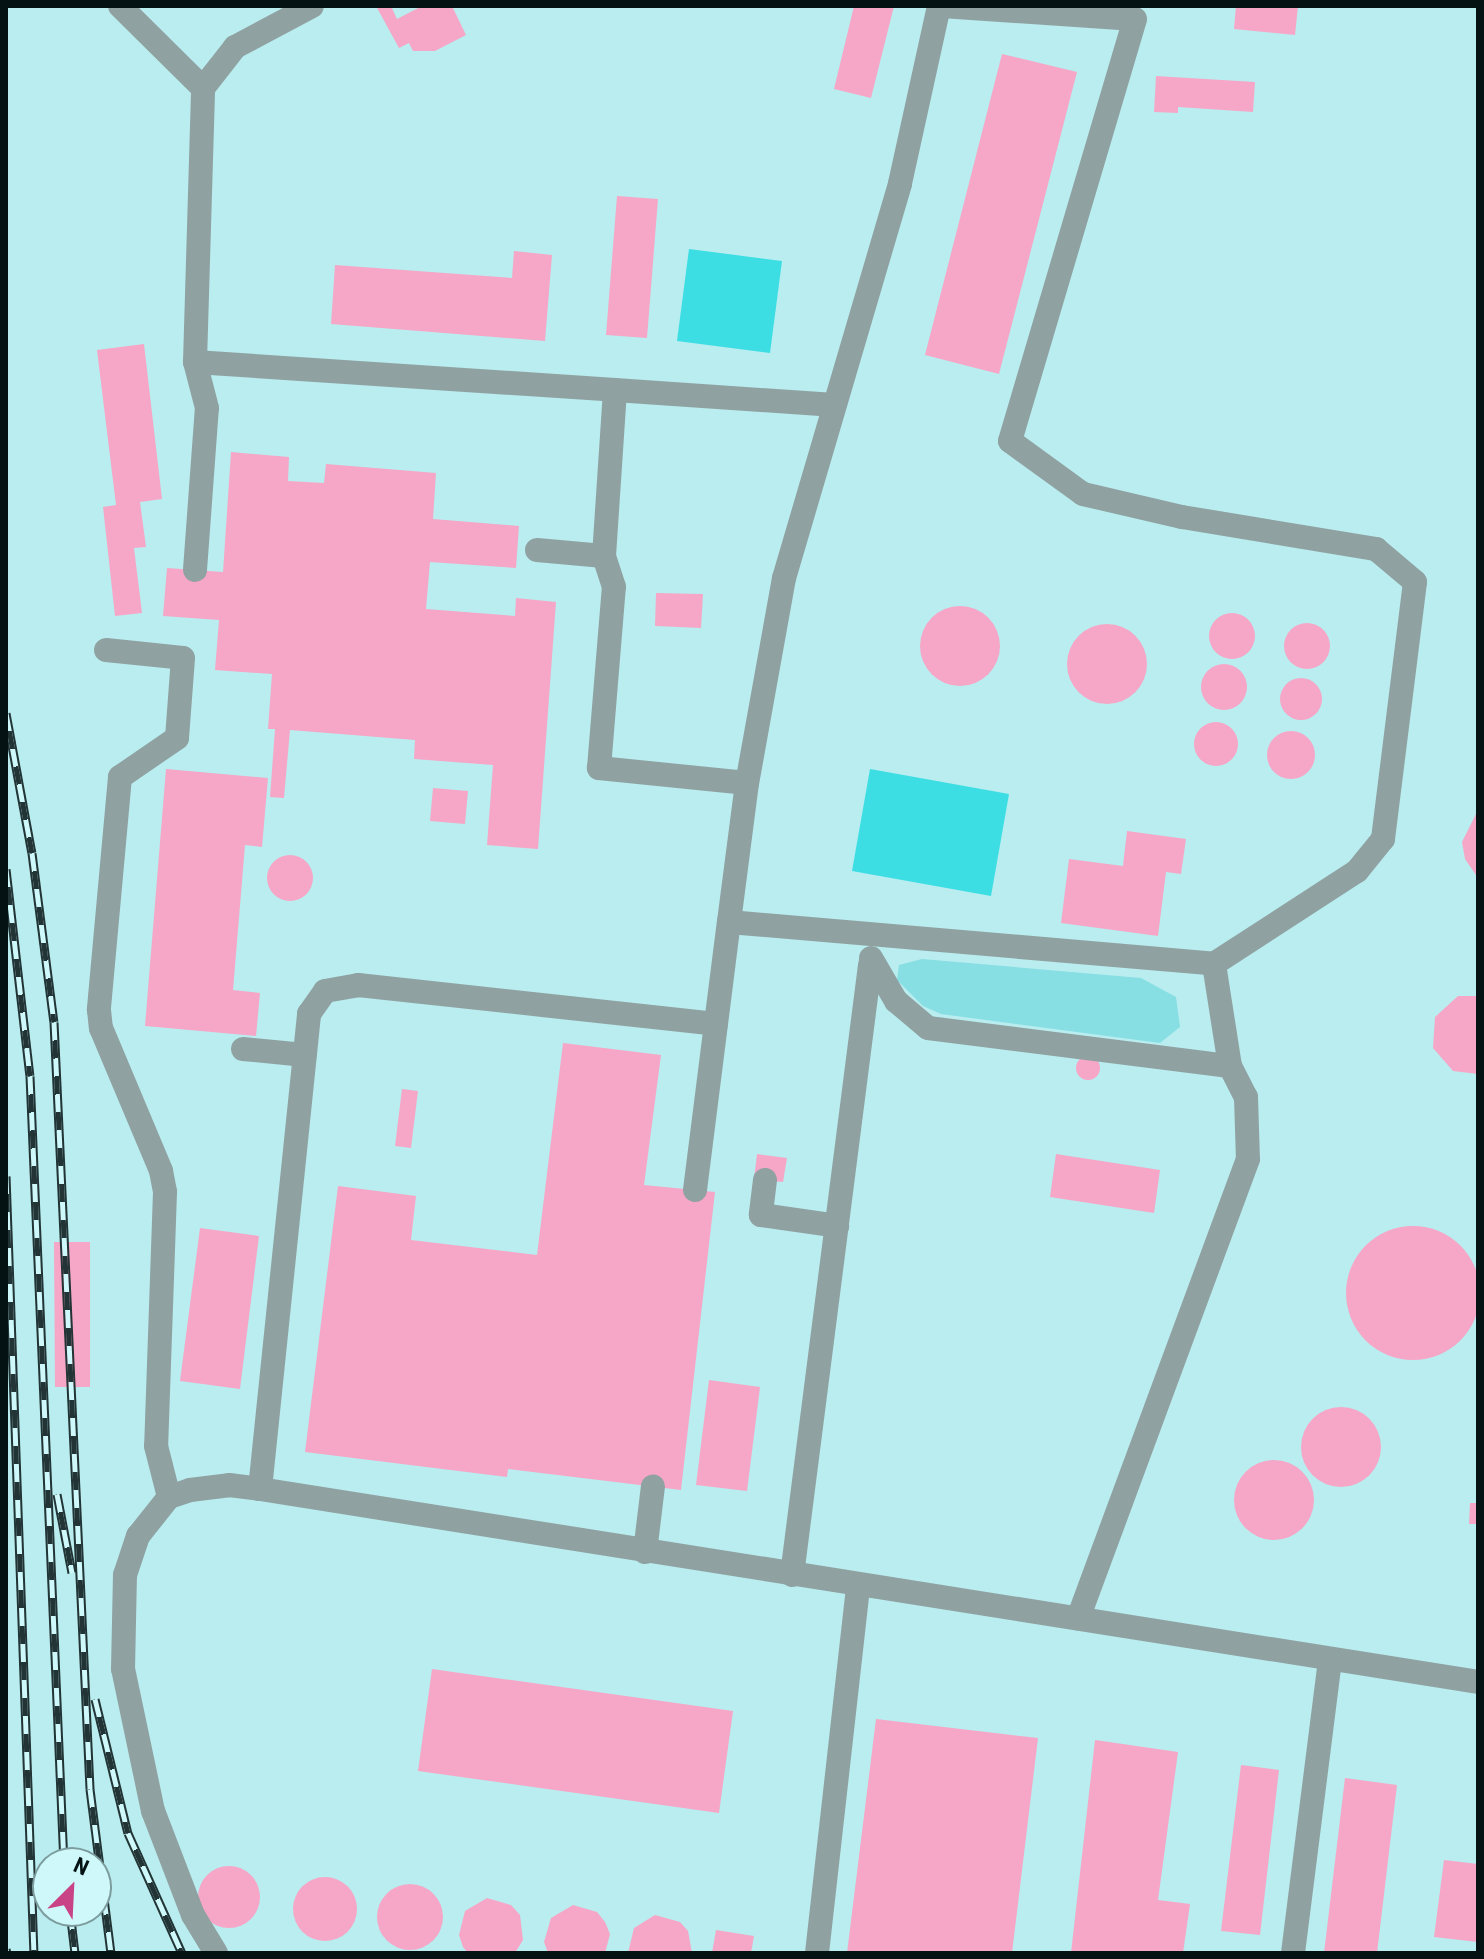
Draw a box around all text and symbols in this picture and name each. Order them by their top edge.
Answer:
north arrow [32,1847,112,1927]
text: N [70,1852,92,1881]

